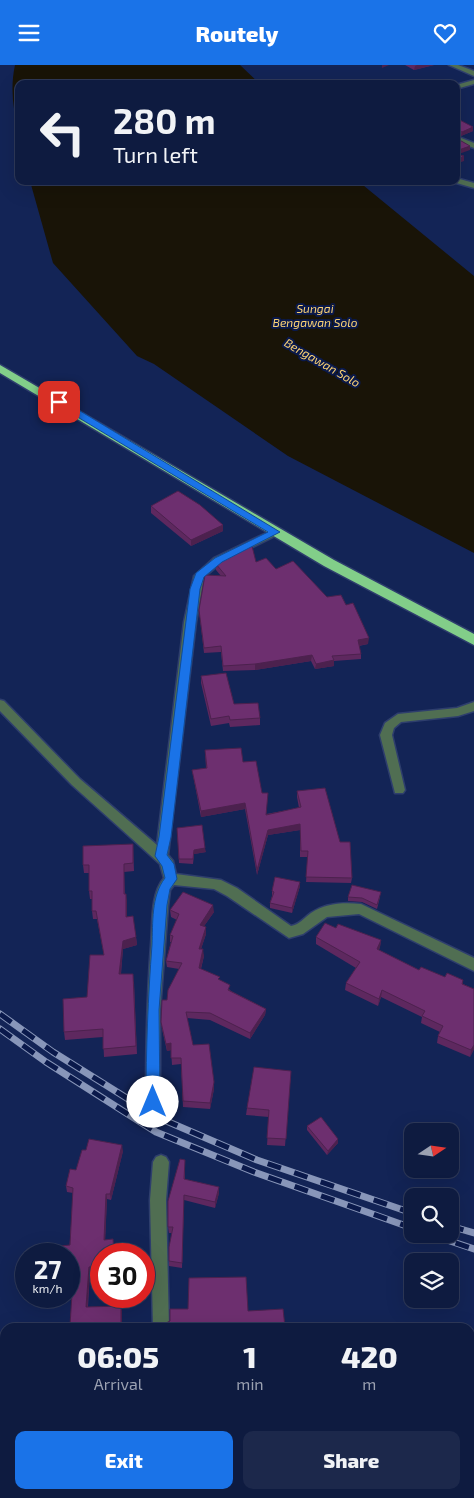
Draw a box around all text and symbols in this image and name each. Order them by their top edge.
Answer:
icon: menu [15,19,43,47]
icon: heart [431,19,459,47]
text: Routely [196,20,278,46]
text: 280 m [113,99,216,141]
icon: left [30,100,95,165]
text: Turn left [113,141,198,167]
water label: Sungai Bengawan Solo [272,301,358,329]
water label: Bengawan Solo [282,335,363,390]
pin [38,381,80,423]
icon: arrive [45,388,73,416]
position arrow [126,1075,178,1127]
north arrow [404,1123,459,1177]
map controls [404,1123,459,1308]
button: search [404,1188,459,1243]
speed limit sign: 30 [90,1243,155,1308]
button: layers [404,1253,459,1308]
text: 27 [34,1254,61,1284]
text: km/h [33,1281,62,1295]
text: 06:05 [77,1338,159,1374]
text: 1 [243,1338,257,1374]
text: 420 [341,1338,398,1374]
text: Arrival [94,1374,143,1393]
text: min [236,1374,264,1393]
text: m [362,1374,376,1393]
button: Exit [15,1431,233,1489]
button: Share [243,1431,460,1489]

